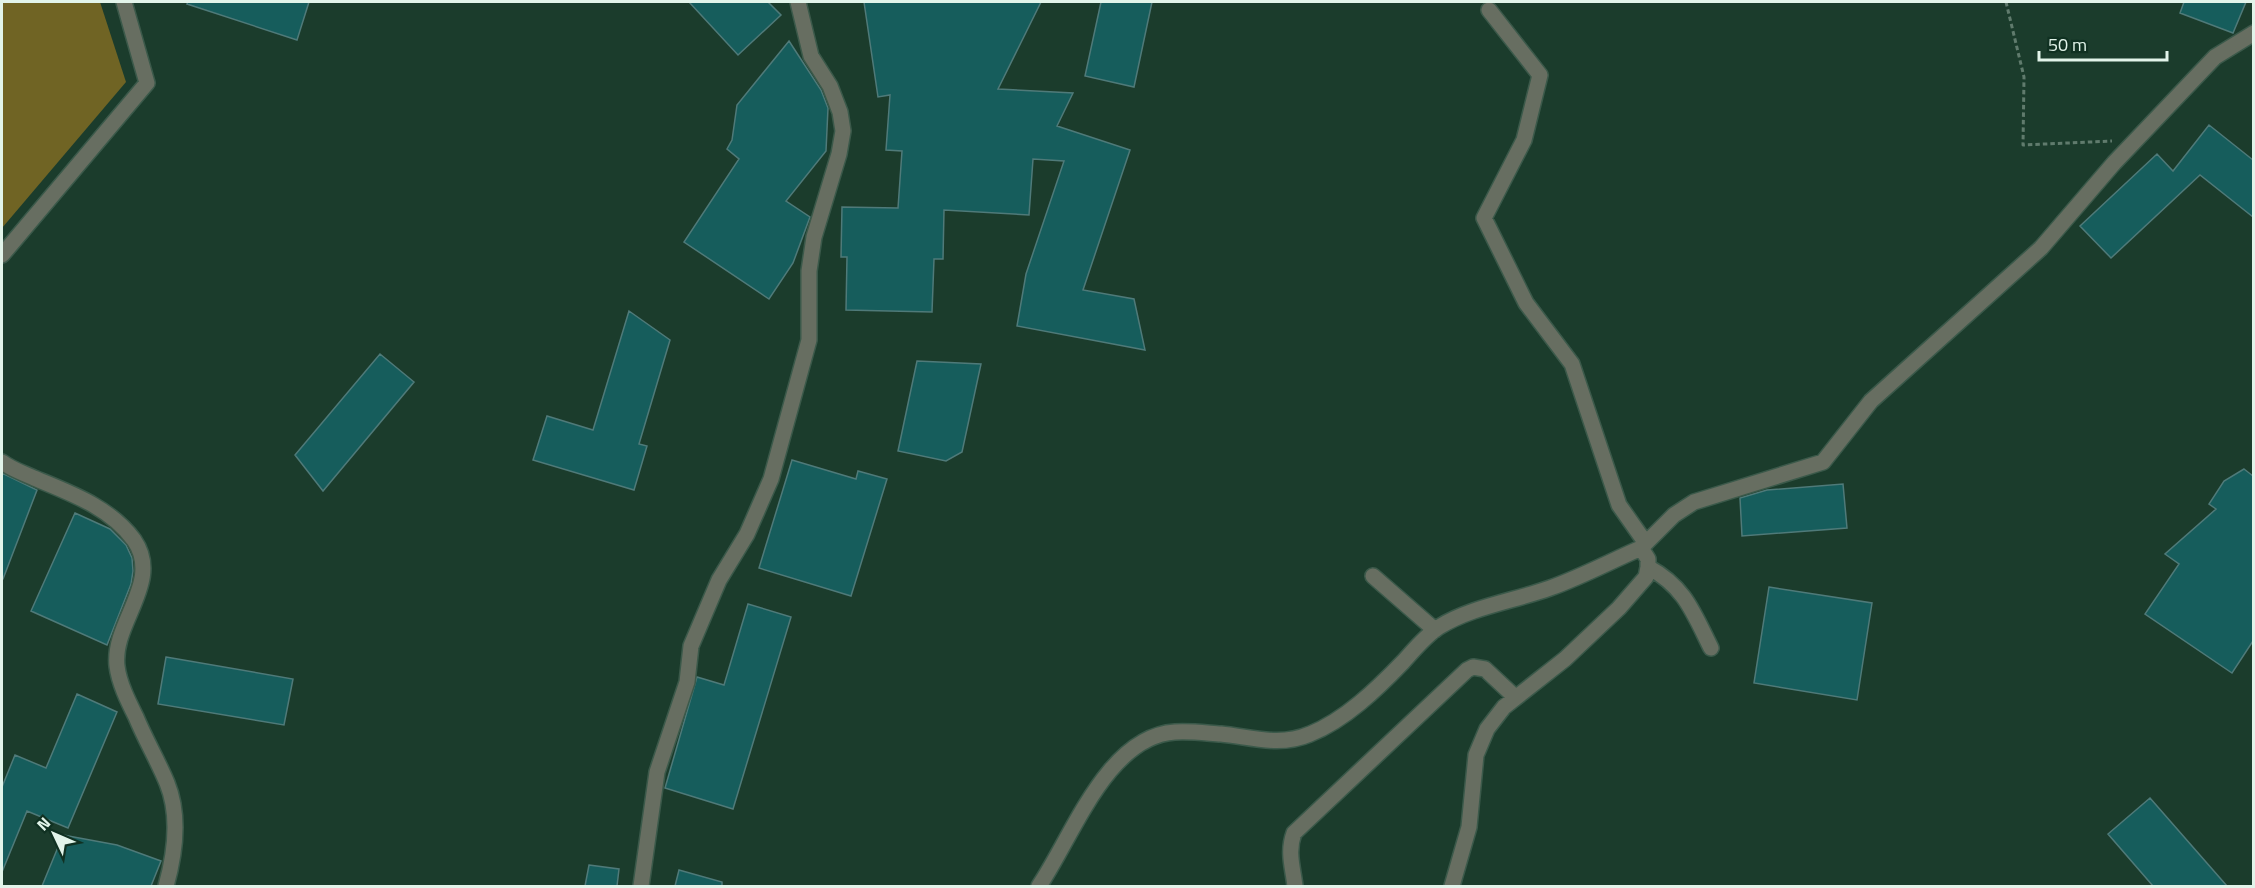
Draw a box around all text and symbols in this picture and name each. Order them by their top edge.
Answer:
scale bar [2039,24,2166,62]
text: 50 m [2048,31,2087,58]
north arrow [24,804,84,864]
text: N [31,811,56,836]

